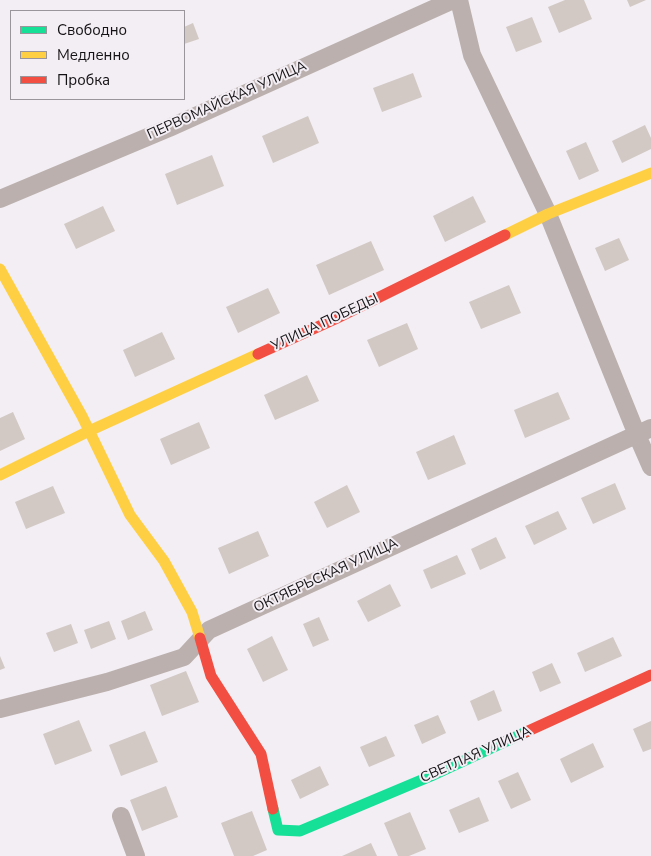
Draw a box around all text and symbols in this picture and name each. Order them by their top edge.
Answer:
legend [10,10,185,100]
text: Свободно [57,20,127,40]
text: Медленно [57,45,130,65]
street label: ПЕРВОМАЙСКАЯ УЛИЦА [145,58,309,144]
text: Пробка [57,70,110,90]
street label: УЛИЦА ПОБЕДЫ [269,291,381,355]
street label: ОКТЯБРЬСКАЯ УЛИЦА [251,535,401,617]
street label: СВЕТЛАЯ УЛИЦА [418,723,534,787]

